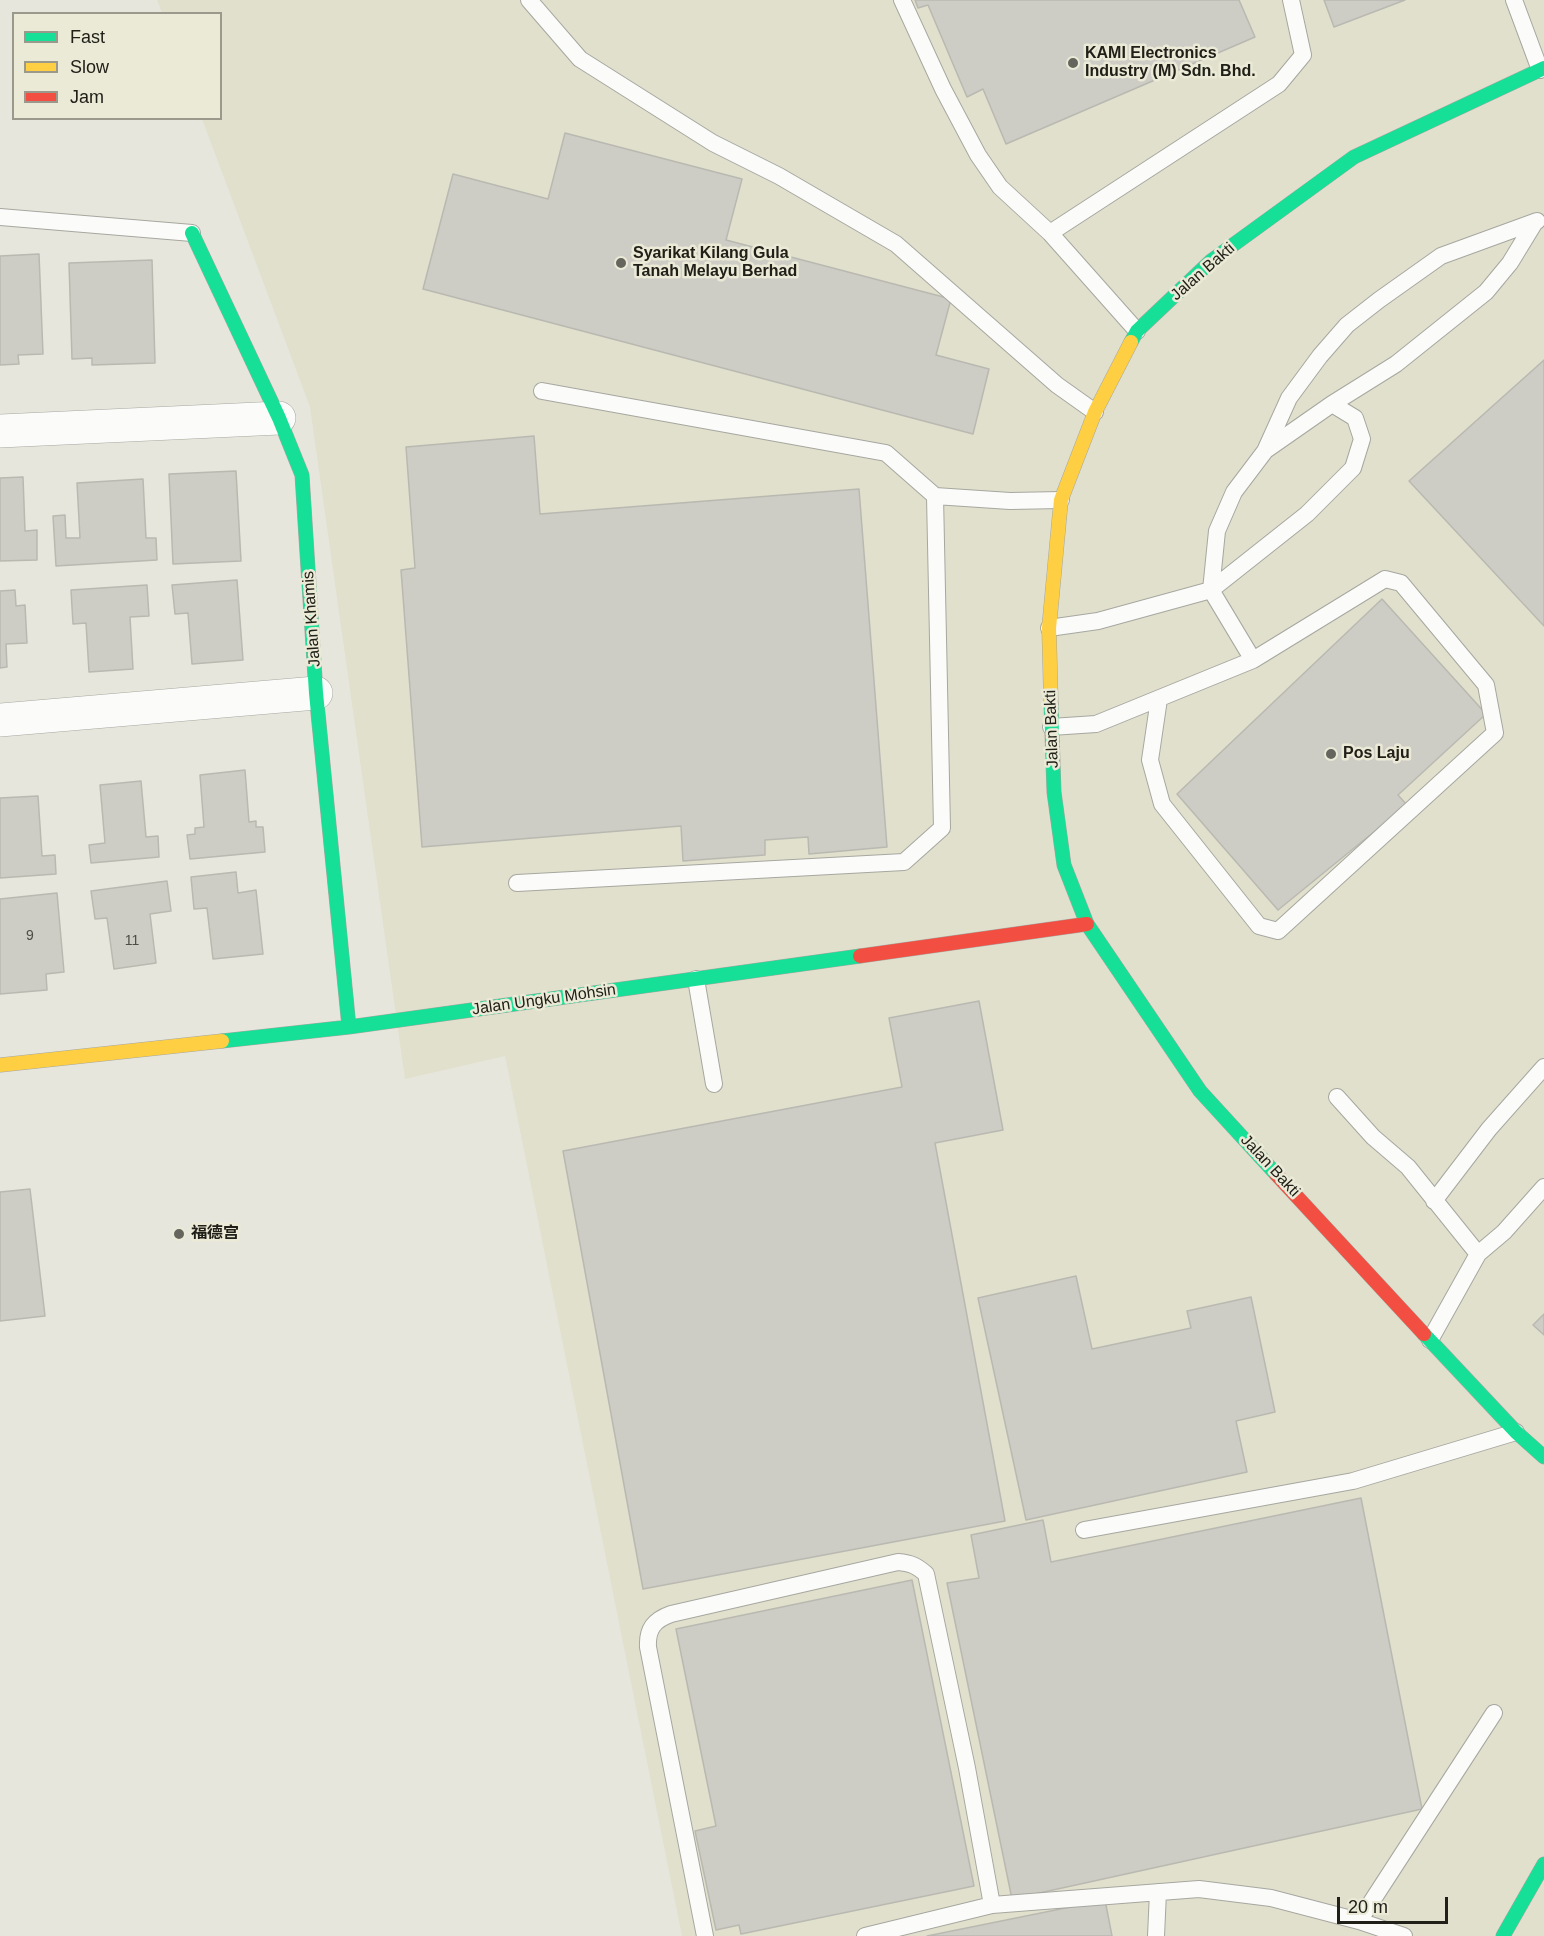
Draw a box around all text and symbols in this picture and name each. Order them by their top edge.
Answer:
legend [12,12,222,120]
text: Fast [70,27,105,47]
place label: KAMI Electronics Industry (M) Sdn. Bhd. [1085,44,1256,82]
marker: KAMI Electronics Industry (M) Sdn. Bhd. [1066,56,1080,70]
text: Slow [70,57,109,77]
text: Jam [70,87,104,107]
street label: Jalan Bakti [1167,239,1239,305]
place label: Syarikat Kilang Gula Tanah Melayu Berhad [633,244,797,282]
marker: Syarikat Kilang Gula Tanah Melayu Berhad [614,256,628,270]
street label: Jalan Khamis [299,570,325,668]
street label: Jalan Bakti [1041,690,1063,768]
place label: Pos Laju [1343,744,1410,764]
marker: Pos Laju [1324,747,1338,761]
house number: 9 [26,928,34,944]
house number: 11 [125,933,139,949]
street label: Jalan Ungku Mohsin [471,980,617,1020]
street label: Jalan Bakti [1236,1131,1304,1201]
place label: 福德宫 [191,1224,239,1244]
marker: 福德宫 [172,1227,186,1241]
scale bar [1340,1885,1451,1923]
text: 20 m [1348,1897,1388,1917]

